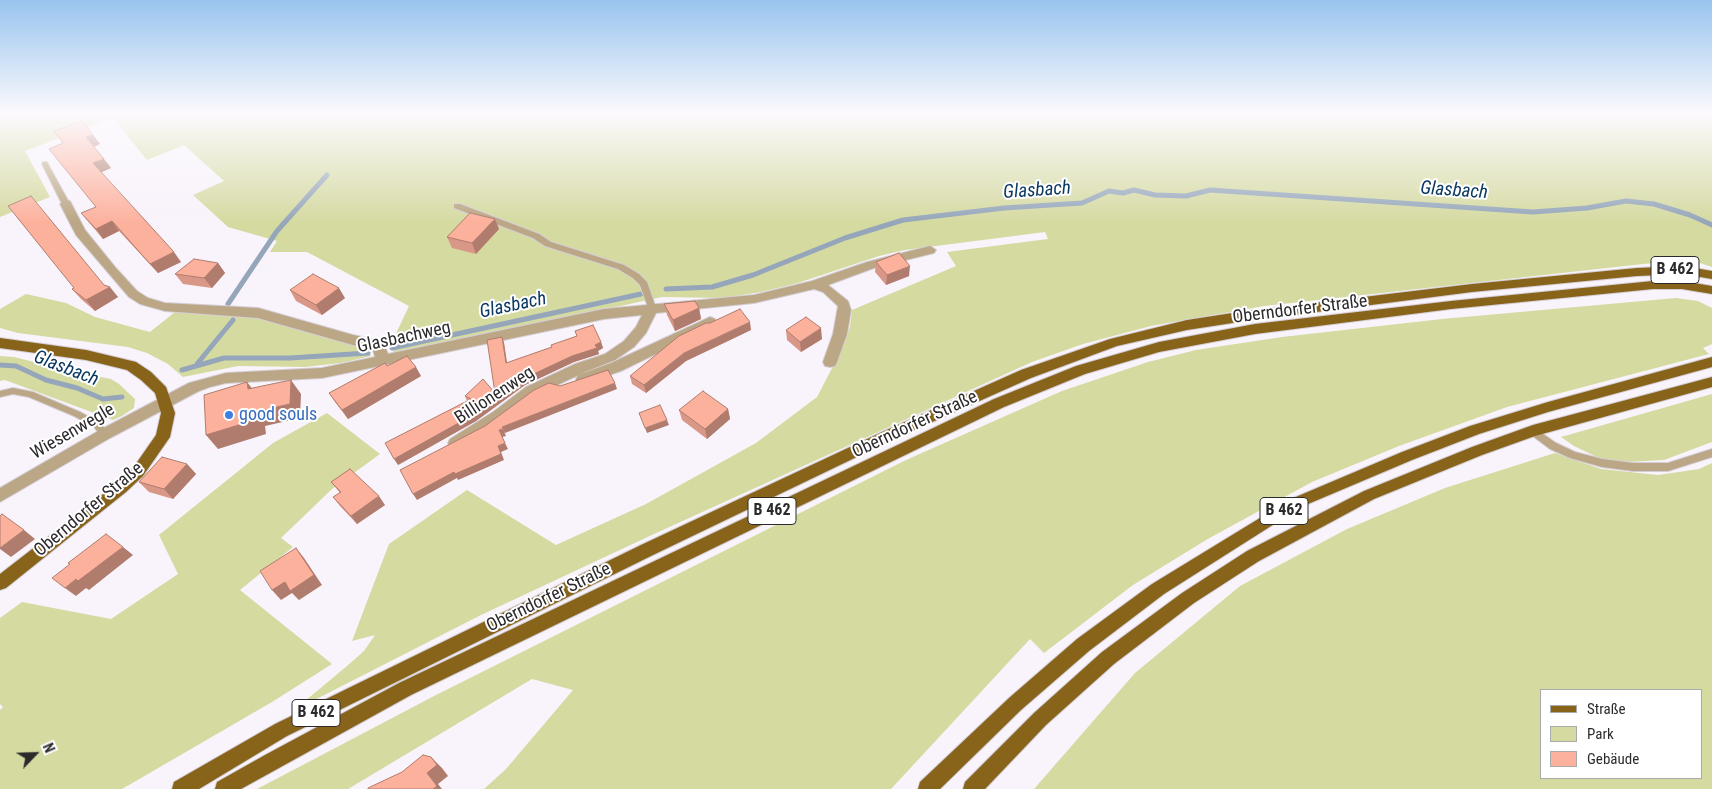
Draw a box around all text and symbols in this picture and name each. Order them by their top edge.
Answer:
water label: Glasbach [1002,177,1072,205]
water label: Glasbach [1419,177,1489,205]
road number: B 462 [1651,256,1699,284]
water label: Glasbach [478,288,548,324]
street label: Oberndorfer Straße [1231,291,1369,329]
street label: Glasbachweg [355,318,453,358]
water label: Glasbach [30,346,102,392]
street label: Billionenweg [451,362,539,430]
street label: Oberndorfer Straße [849,387,981,463]
street label: Wiesenwegle [27,399,119,465]
place label: good souls [239,404,317,426]
marker: good souls [223,409,235,421]
street label: Oberndorfer Straße [30,458,148,562]
road number: B 462 [748,498,796,524]
road number: B 462 [1260,498,1308,524]
street label: Oberndorfer Straße [483,559,615,637]
legend [1540,689,1702,779]
road number: B 462 [292,700,340,726]
text: Straße [1587,700,1626,718]
text: Park [1587,725,1614,743]
north arrow [10,729,60,779]
text: N [40,741,58,755]
text: Gebäude [1587,750,1639,768]

